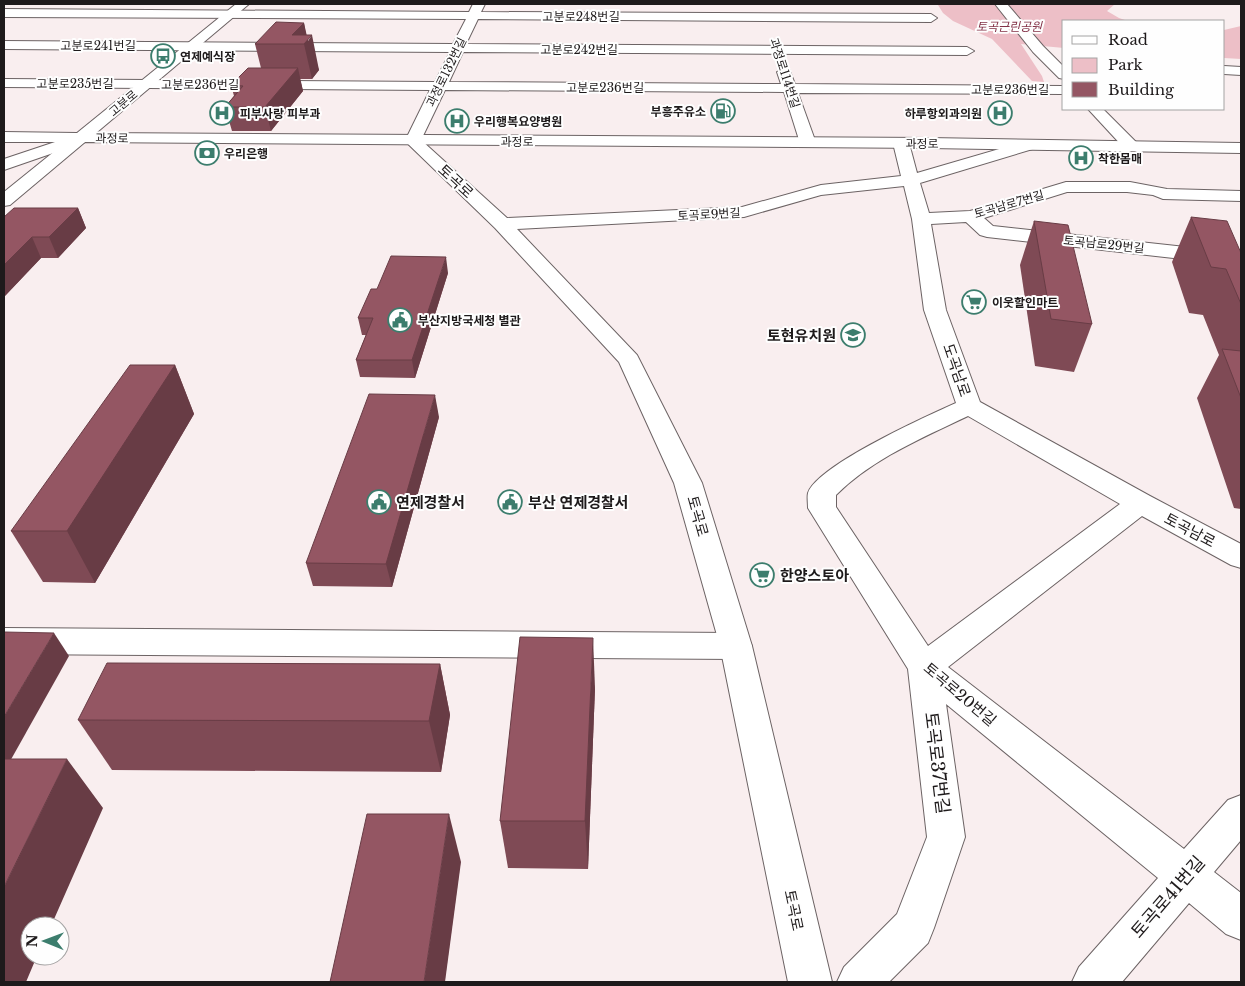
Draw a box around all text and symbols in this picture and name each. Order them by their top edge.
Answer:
street label: 고분로248번길 [543,9,619,24]
park label: 토곡근린공원 [976,19,1043,34]
legend [1062,20,1225,110]
text: Road [1108,30,1148,49]
street label: 과정로132번길 [423,35,469,109]
street label: 과정로114번길 [767,36,803,110]
street label: 고분로241번길 [61,38,135,53]
street label: 고분로242번길 [540,42,618,57]
bus stop icon: 연제예식장 [150,43,176,69]
place label: 연제예식장 [180,49,235,64]
text: Park [1108,55,1144,74]
street label: 고분로235번길 [37,76,113,91]
street label: 고분로236번길 [161,77,239,92]
street label: 고분로236번길 [566,80,644,95]
text: Building [1108,80,1175,99]
street label: 고분로236번길 [971,82,1049,97]
street label: 고분로 [105,87,141,119]
fuel station icon: 부흥주유소 [710,98,736,124]
hospital icon: 피부사랑 피부과 [209,100,235,126]
hospital icon: 하루항외과의원 [987,100,1013,126]
place label: 부흥주유소 [651,104,706,119]
place label: 피부사랑 피부과 [240,106,320,121]
place label: 하루항외과의원 [905,106,982,121]
hospital icon: 우리행복요양병원 [444,108,470,134]
place label: 우리행복요양병원 [474,114,562,129]
street label: 과정로 [95,130,129,146]
street label: 과정로 [500,134,534,149]
street label: 과정로 [905,136,939,151]
bank icon: 우리은행 [194,140,220,166]
hospital icon: 착한몸매 [1068,145,1094,171]
place label: 우리은행 [224,146,268,161]
place label: 착한몸매 [1098,151,1142,166]
street label: 토곡로 [434,160,478,202]
street label: 토곡남로7번길 [972,187,1046,221]
street label: 토곡로9번길 [677,205,741,223]
street label: 토곡남로29번길 [1063,232,1145,256]
supermarket icon: 이웃할인마트 [961,289,987,315]
place label: 이웃할인마트 [992,295,1058,310]
public building icon: 부산지방국세청 별관 [387,307,413,333]
place label: 부산지방국세청 별관 [418,313,521,328]
school or university icon: 토현유치원 [840,322,866,348]
place label: 토현유치원 [767,326,836,345]
street label: 도곡남로 [939,341,975,399]
public building icon: 연제경찰서 [366,489,392,515]
public building icon: 부산 연제경찰서 [497,489,523,515]
place label: 연제경찰서 [396,493,465,512]
place label: 부산 연제경찰서 [528,493,629,512]
street label: 토곡로 [683,493,713,539]
street label: 토곡남로 [1161,509,1219,551]
supermarket icon: 한양스토아 [749,562,775,588]
place label: 한양스토아 [780,566,849,585]
street label: 토곡로20번길 [920,658,1000,730]
street label: 토곡로37번길 [920,711,954,815]
street label: 토곡로41번길 [1126,852,1210,942]
street label: 토곡로 [780,888,808,932]
north arrow [20,916,70,966]
text: N [23,934,41,948]

